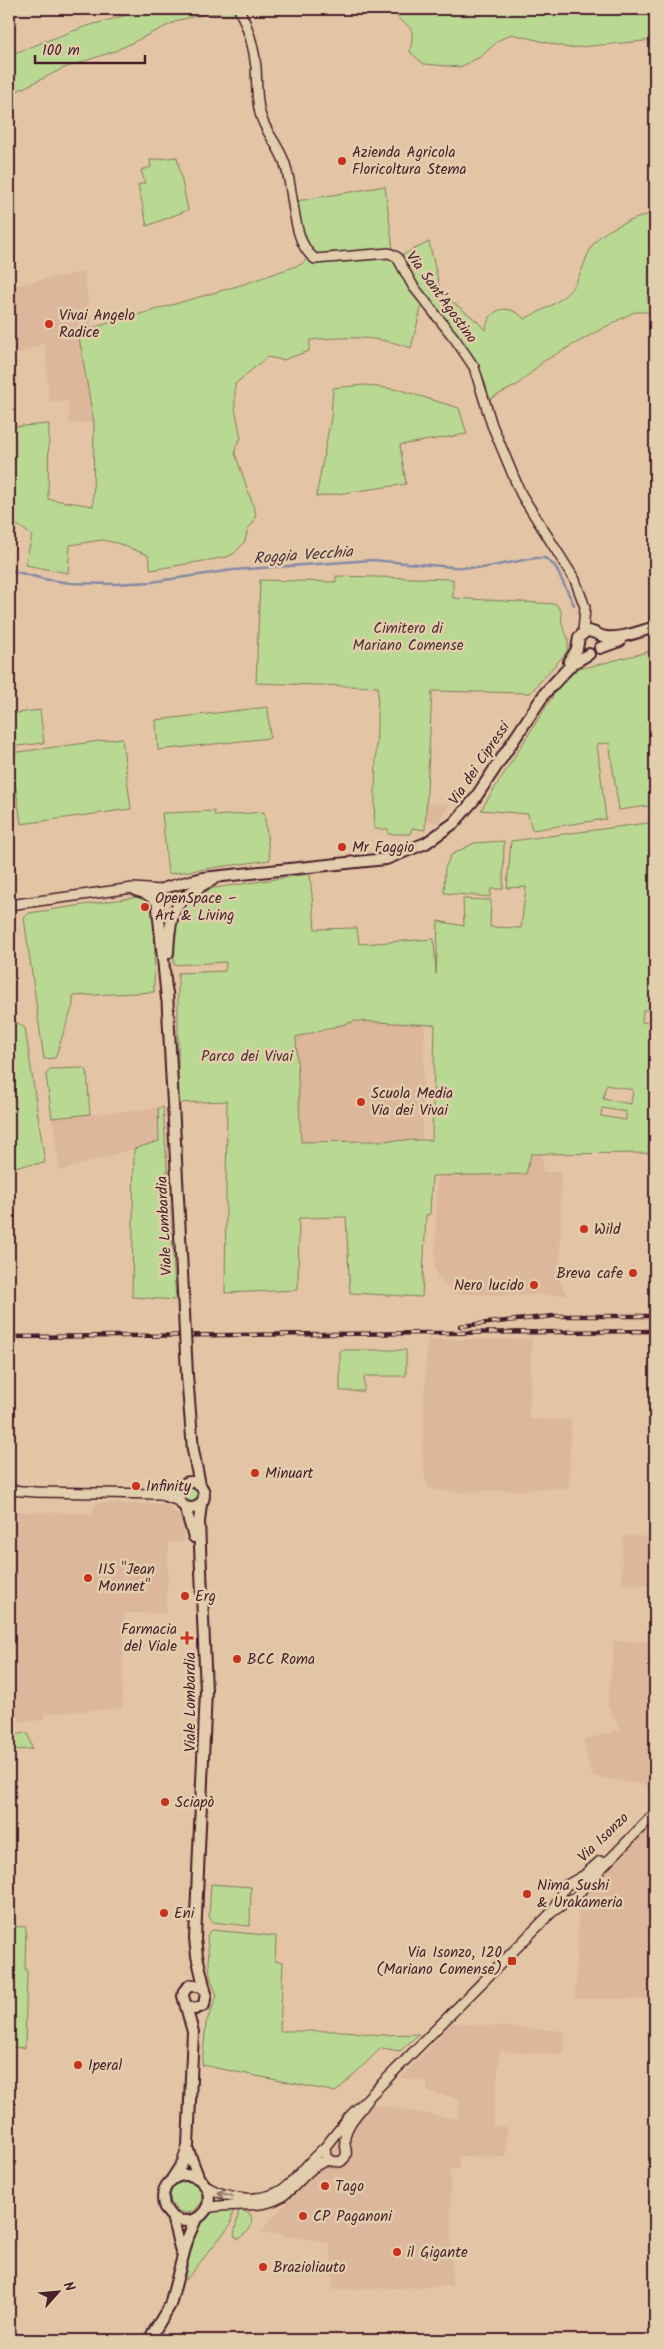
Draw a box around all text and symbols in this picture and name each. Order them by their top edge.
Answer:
scale bar [35,32,145,64]
text: 100 m [42,39,80,63]
place label: Azienda Agricola Floricoltura Stema [352,141,467,182]
marker: Azienda Agricola Floricoltura Stema [336,155,348,167]
street label: Via Sant'Agostino [399,246,483,349]
place label: Vivai Angelo Radice [59,304,135,345]
marker: Vivai Angelo Radice [43,318,55,330]
water label: Roggia Vecchia [253,539,355,571]
park label: Cimitero di Mariano Comense [353,617,464,658]
street label: Via dei Cipressi [443,716,517,810]
place label: Mr Faggio [352,836,415,860]
marker: Mr Faggio [336,841,348,853]
place label: OpenSpace – Art & Living [155,887,237,928]
marker: OpenSpace – Art & Living [139,901,151,913]
park label: Parco dei Vivai [201,1045,294,1069]
place label: Scuola Media Via dei Vivai [371,1082,453,1123]
marker: Scuola Media Via dei Vivai [355,1096,367,1108]
street label: Viale Lombardia [150,1175,180,1276]
place label: Wild [594,1218,621,1242]
marker: Wild [578,1223,590,1235]
place label: Breva cafe [556,1262,623,1286]
marker: Breva cafe [627,1267,639,1279]
place label: Nero lucido [454,1274,524,1298]
marker: Nero lucido [528,1279,540,1291]
place label: Minuart [265,1462,314,1486]
marker: Minuart [249,1467,261,1479]
place label: Infinity [146,1475,192,1499]
marker: Infinity [130,1480,142,1492]
place label: IIS "Jean Monnet" [98,1558,155,1599]
marker: IIS "Jean Monnet" [82,1572,94,1584]
place label: Erg [195,1585,216,1609]
marker: Erg [179,1590,191,1602]
place label: Farmacia del Viale [121,1618,177,1659]
marker: Farmacia del Viale [181,1632,193,1644]
place label: BCC Roma [247,1648,315,1672]
street label: Viale Lombardia [179,1652,203,1752]
marker: BCC Roma [231,1653,243,1665]
place label: Sciapò [175,1791,214,1815]
marker: Sciapò [159,1796,171,1808]
street label: Via Isonzo [572,1807,635,1869]
place label: Nima Sushi & Urakameria [537,1874,623,1915]
marker: Nima Sushi & Urakameria [521,1888,533,1900]
place label: Eni [174,1902,196,1926]
marker: Eni [158,1907,170,1919]
place label: Via Isonzo, 120 (Mariano Comense) [376,1941,502,1982]
marker: Via Isonzo, 120 (Mariano Comense) [506,1955,518,1967]
place label: Iperal [88,2054,123,2078]
marker: Iperal [72,2059,84,2071]
place label: Tago [335,2175,364,2199]
marker: Tago [319,2180,331,2192]
one-way arrow [218,2189,234,2199]
place label: CP Paganoni [313,2205,393,2229]
marker: CP Paganoni [297,2210,309,2222]
place label: il Gigante [407,2241,468,2265]
marker: il Gigante [391,2246,403,2258]
place label: Brazioliauto [273,2256,346,2280]
marker: Brazioliauto [257,2261,269,2273]
north arrow [32,2266,82,2316]
text: N [57,2278,81,2296]

